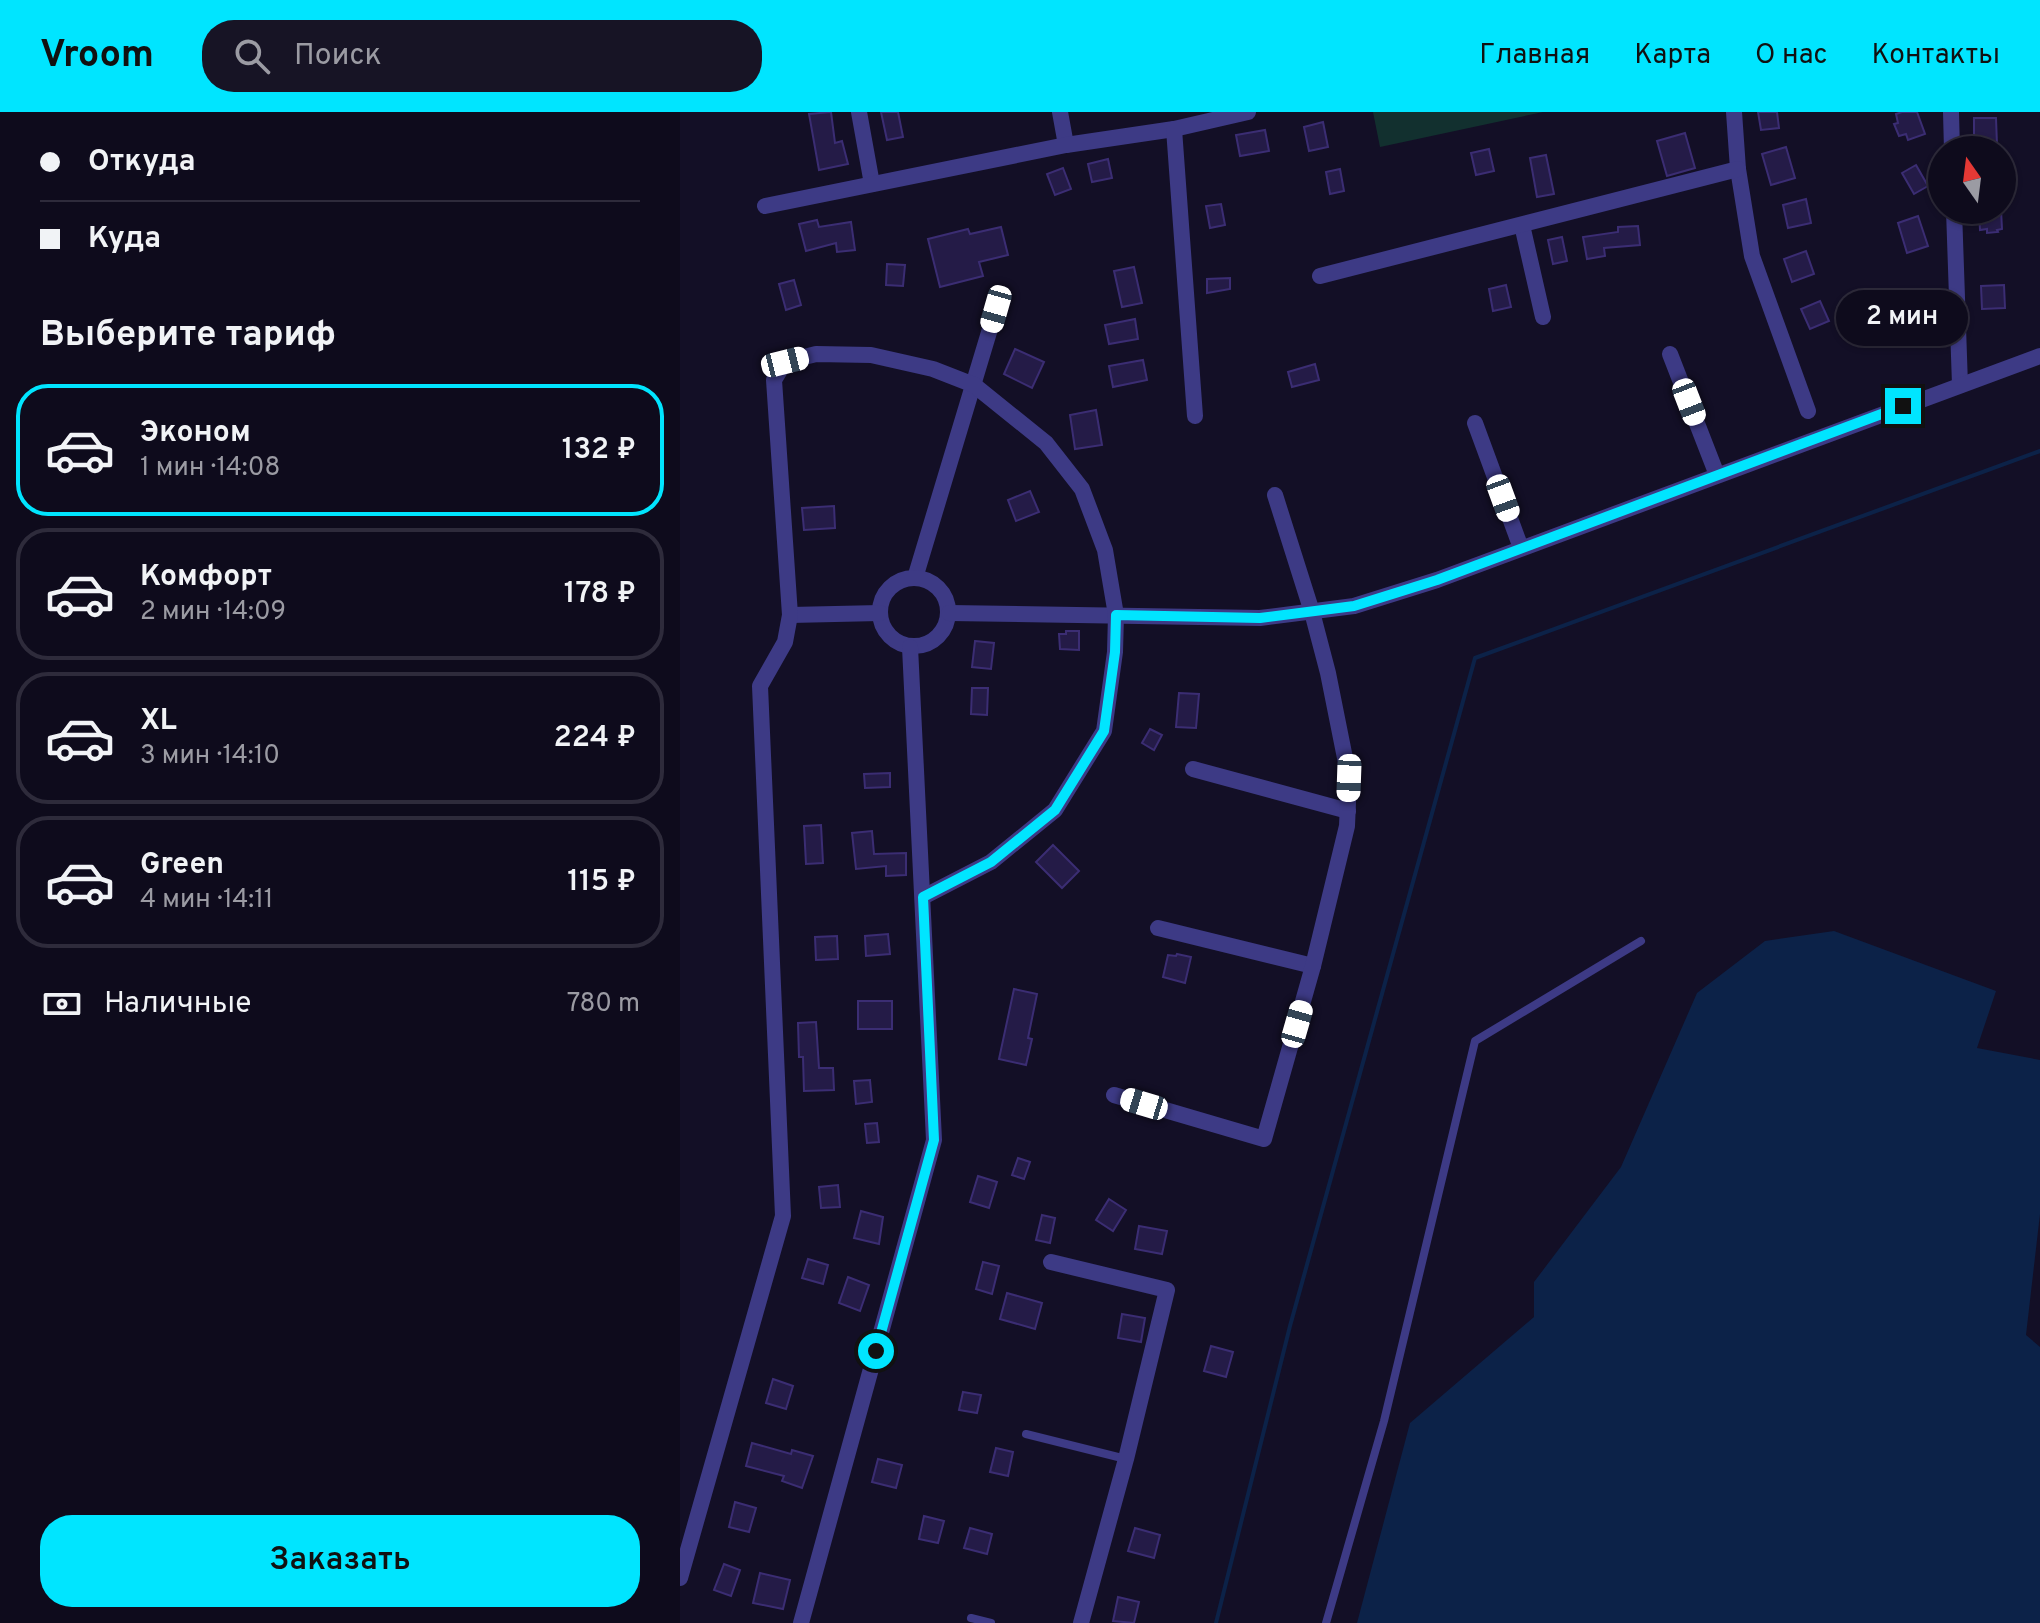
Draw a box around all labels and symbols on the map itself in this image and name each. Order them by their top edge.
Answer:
north arrow [1928,136,2016,224]
car [978,283,1014,335]
callout: 2 мин [1837,290,1969,346]
car [759,345,811,379]
car [1669,375,1709,429]
route end [1885,388,1921,424]
car [1484,471,1522,525]
car [1336,754,1362,802]
car [1279,998,1315,1050]
car [1118,1086,1170,1122]
route start [858,1333,894,1369]

